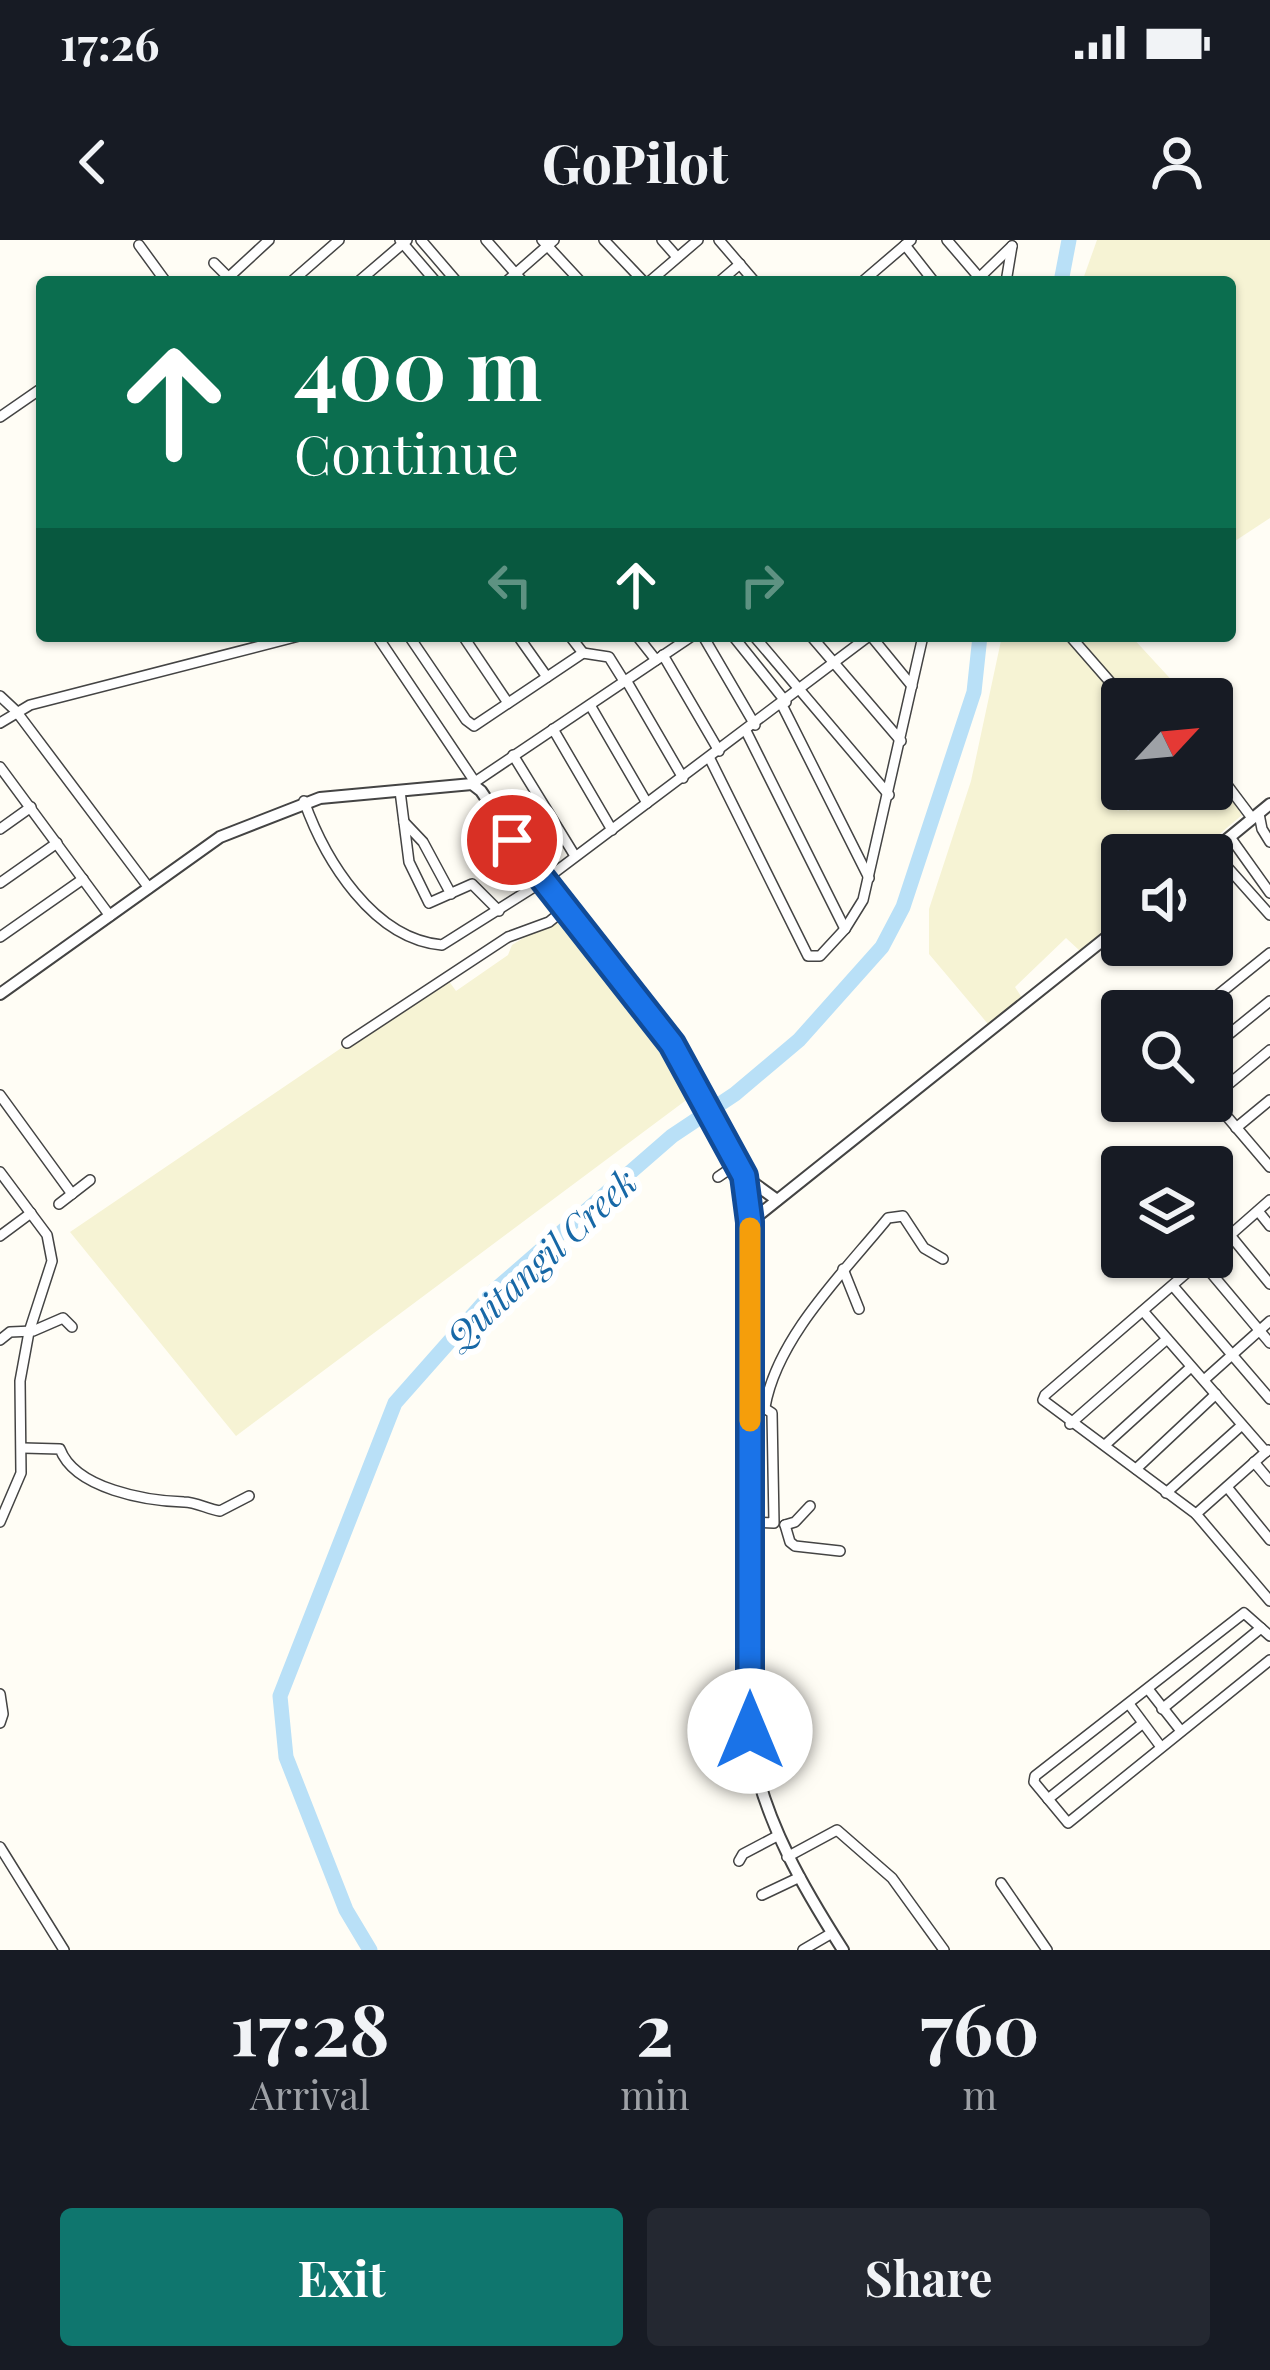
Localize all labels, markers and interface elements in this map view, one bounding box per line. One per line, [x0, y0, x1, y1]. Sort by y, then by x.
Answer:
text: 17:26 [60, 12, 160, 72]
text: GoPilot [542, 126, 728, 198]
icon: back [60, 129, 126, 195]
icon: person [1144, 129, 1210, 195]
text: 400 m [294, 310, 542, 422]
icon: ahead [96, 324, 252, 480]
text: Continue [294, 417, 519, 489]
icon: left [477, 552, 543, 618]
icon: ahead [603, 552, 669, 618]
icon: right [729, 552, 795, 618]
north arrow [1101, 678, 1233, 810]
map controls [1101, 678, 1233, 1278]
pin [461, 789, 563, 891]
icon: arrive [479, 807, 545, 873]
button: sound [1101, 834, 1233, 966]
button: search [1101, 990, 1233, 1122]
button: layers [1101, 1146, 1233, 1278]
water label: Quitangil Creek [433, 1157, 646, 1360]
position arrow [687, 1668, 813, 1794]
text: 17:28 [230, 1978, 390, 2074]
text: 2 [636, 1978, 674, 2074]
text: 760 [920, 1978, 1040, 2074]
text: Arrival [250, 2068, 370, 2120]
text: min [620, 2068, 689, 2120]
text: m [962, 2068, 997, 2120]
button: Exit [60, 2208, 623, 2346]
button: Share [647, 2208, 1210, 2346]

